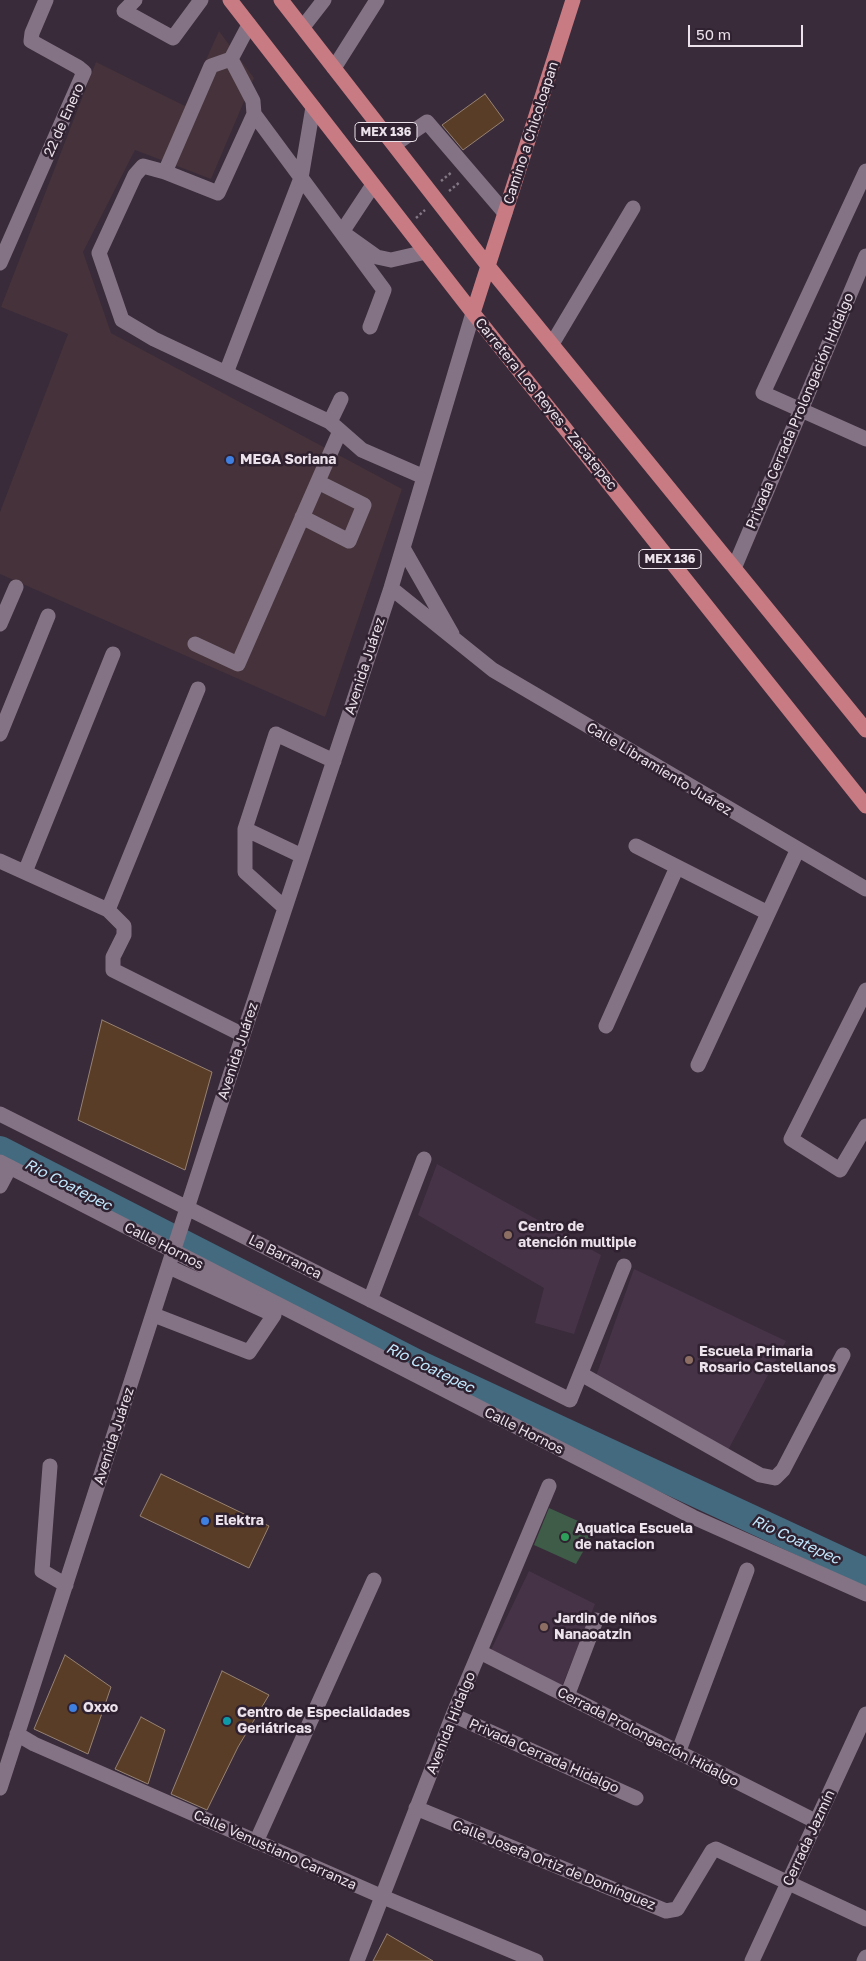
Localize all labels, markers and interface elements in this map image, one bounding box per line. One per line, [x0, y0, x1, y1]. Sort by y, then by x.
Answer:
scale bar [691, 15, 806, 47]
text: 50 m [696, 25, 731, 43]
street label: Camino a Chicoloapan [500, 59, 562, 207]
street label: 22 de Enero [40, 81, 88, 159]
road number: MEX 136 [355, 122, 417, 142]
street label: Privada Cerrada Prolongación Hidalgo [742, 290, 858, 532]
street label: Carretera Los Reyes - Zacatepec [471, 315, 621, 493]
place label: MEGA Soriana [240, 452, 336, 468]
marker: MEGA Soriana [224, 454, 236, 466]
road number: MEX 136 [639, 550, 701, 568]
street label: Avenida Juárez [341, 615, 389, 717]
street label: Calle Libramiento Juárez [583, 719, 735, 819]
street label: Avenida Juárez [214, 1000, 262, 1102]
water label: Rio Coatepec [21, 1155, 115, 1215]
street label: Calle Hornos [122, 1219, 206, 1273]
place label: Centro de atención multiple [518, 1219, 637, 1252]
marker: Centro de atención multiple [502, 1229, 514, 1241]
street label: La Barranca [246, 1231, 324, 1283]
water label: Rio Coatepec [383, 1339, 477, 1397]
place label: Escuela Primaria Rosario Castellanos [699, 1344, 836, 1376]
marker: Escuela Primaria Rosario Castellanos [683, 1354, 695, 1366]
street label: Avenida Juárez [90, 1385, 138, 1487]
street label: Calle Hornos [482, 1404, 566, 1458]
water label: Rio Coatepec [749, 1512, 843, 1568]
place label: Elektra [215, 1513, 264, 1529]
marker: Elektra [199, 1515, 211, 1527]
place label: Aquatica Escuela de natacion [575, 1521, 693, 1554]
marker: Aquatica Escuela de natacion [559, 1531, 571, 1543]
place label: Jardin de niños Nanaoatzin [554, 1611, 657, 1644]
marker: Jardin de niños Nanaoatzin [538, 1621, 550, 1633]
street label: Avenida Hidalgo [423, 1669, 479, 1777]
street label: Cerrada Prolongación Hidalgo [555, 1684, 741, 1790]
place label: Oxxo [83, 1700, 118, 1716]
marker: Oxxo [67, 1702, 79, 1714]
place label: Centro de Especialidades Geriátricas [237, 1705, 410, 1738]
marker: Centro de Especialidades Geriátricas [221, 1715, 233, 1727]
street label: Privada Cerrada Hidalgo [466, 1715, 622, 1797]
street label: Cerrada Jazmín [779, 1787, 839, 1889]
street label: Calle Venustiano Carranza [191, 1806, 359, 1894]
street label: Calle Josefa Ortiz de Domínguez [450, 1817, 658, 1913]

